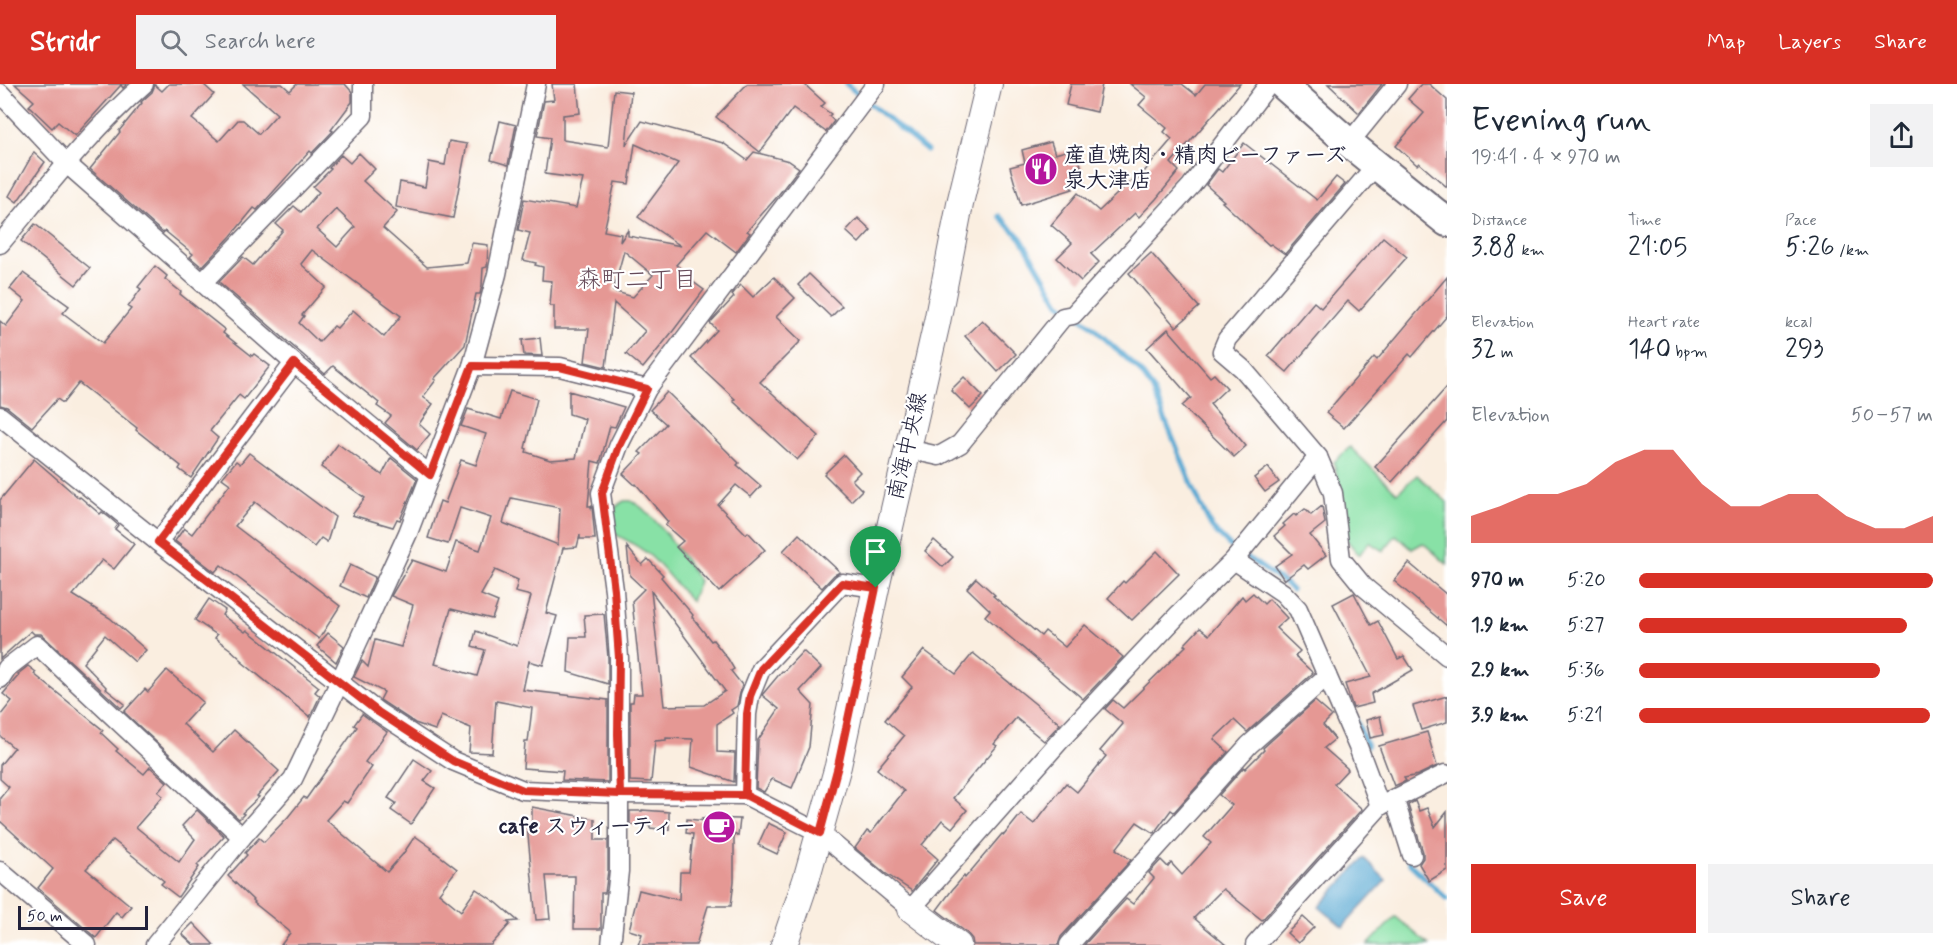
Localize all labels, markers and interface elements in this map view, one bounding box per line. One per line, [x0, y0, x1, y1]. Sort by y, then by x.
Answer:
search box [136, 15, 556, 69]
text: Stridr [30, 24, 100, 61]
icon: search [157, 26, 190, 59]
text: Search here [205, 28, 316, 56]
text: Map [1707, 28, 1745, 56]
text: Layers [1778, 28, 1841, 56]
text: Share [1874, 28, 1927, 56]
text: Evening run [1471, 99, 1651, 143]
button: share [1870, 104, 1933, 167]
place label: 産直焼肉・精肉ビーファーズ 泉大津店 [1064, 142, 1346, 195]
text: 19:41 · 4 × 970 m [1471, 144, 1621, 171]
restaurant icon: 産直焼肉・精肉ビーファーズ 泉大津店 [1023, 151, 1059, 187]
text: Distance [1471, 210, 1527, 231]
text: Time [1628, 210, 1662, 231]
text: Pace [1785, 210, 1817, 231]
text: 3.88 [1471, 231, 1517, 265]
text: 21:05 [1628, 231, 1687, 265]
text: 5:26 [1785, 231, 1835, 265]
text: km [1517, 240, 1545, 261]
text: /km [1835, 240, 1869, 261]
district label: 森町二丁目 [577, 265, 697, 296]
text: Elevation [1471, 312, 1534, 333]
text: Heart rate [1628, 312, 1700, 333]
text: kcal [1785, 312, 1812, 333]
text: 32 [1471, 333, 1496, 367]
text: 140 [1628, 333, 1671, 367]
text: 293 [1785, 333, 1824, 367]
text: m [1496, 342, 1514, 363]
text: bpm [1671, 342, 1708, 363]
street label: 南海中央線 [882, 389, 934, 503]
text: Elevation [1471, 402, 1550, 429]
text: 50–57 m [1851, 402, 1933, 429]
pin [850, 526, 901, 588]
icon: arrive [859, 535, 892, 568]
text: 970 m [1471, 567, 1524, 594]
text: 5:20 [1567, 567, 1606, 594]
text: 1.9 km [1471, 612, 1529, 639]
text: 5:27 [1567, 612, 1604, 639]
text: 2.9 km [1471, 657, 1529, 684]
text: 5:36 [1567, 657, 1604, 684]
text: 3.9 km [1471, 702, 1529, 729]
text: 5:21 [1567, 702, 1603, 729]
cafe icon: cafe スウィーティー [701, 809, 737, 845]
place label: cafe スウィーティー [499, 813, 696, 841]
button: Save [1471, 864, 1696, 933]
button: Share [1708, 864, 1933, 933]
scale bar [18, 903, 148, 930]
text: 50 m [27, 906, 63, 927]

